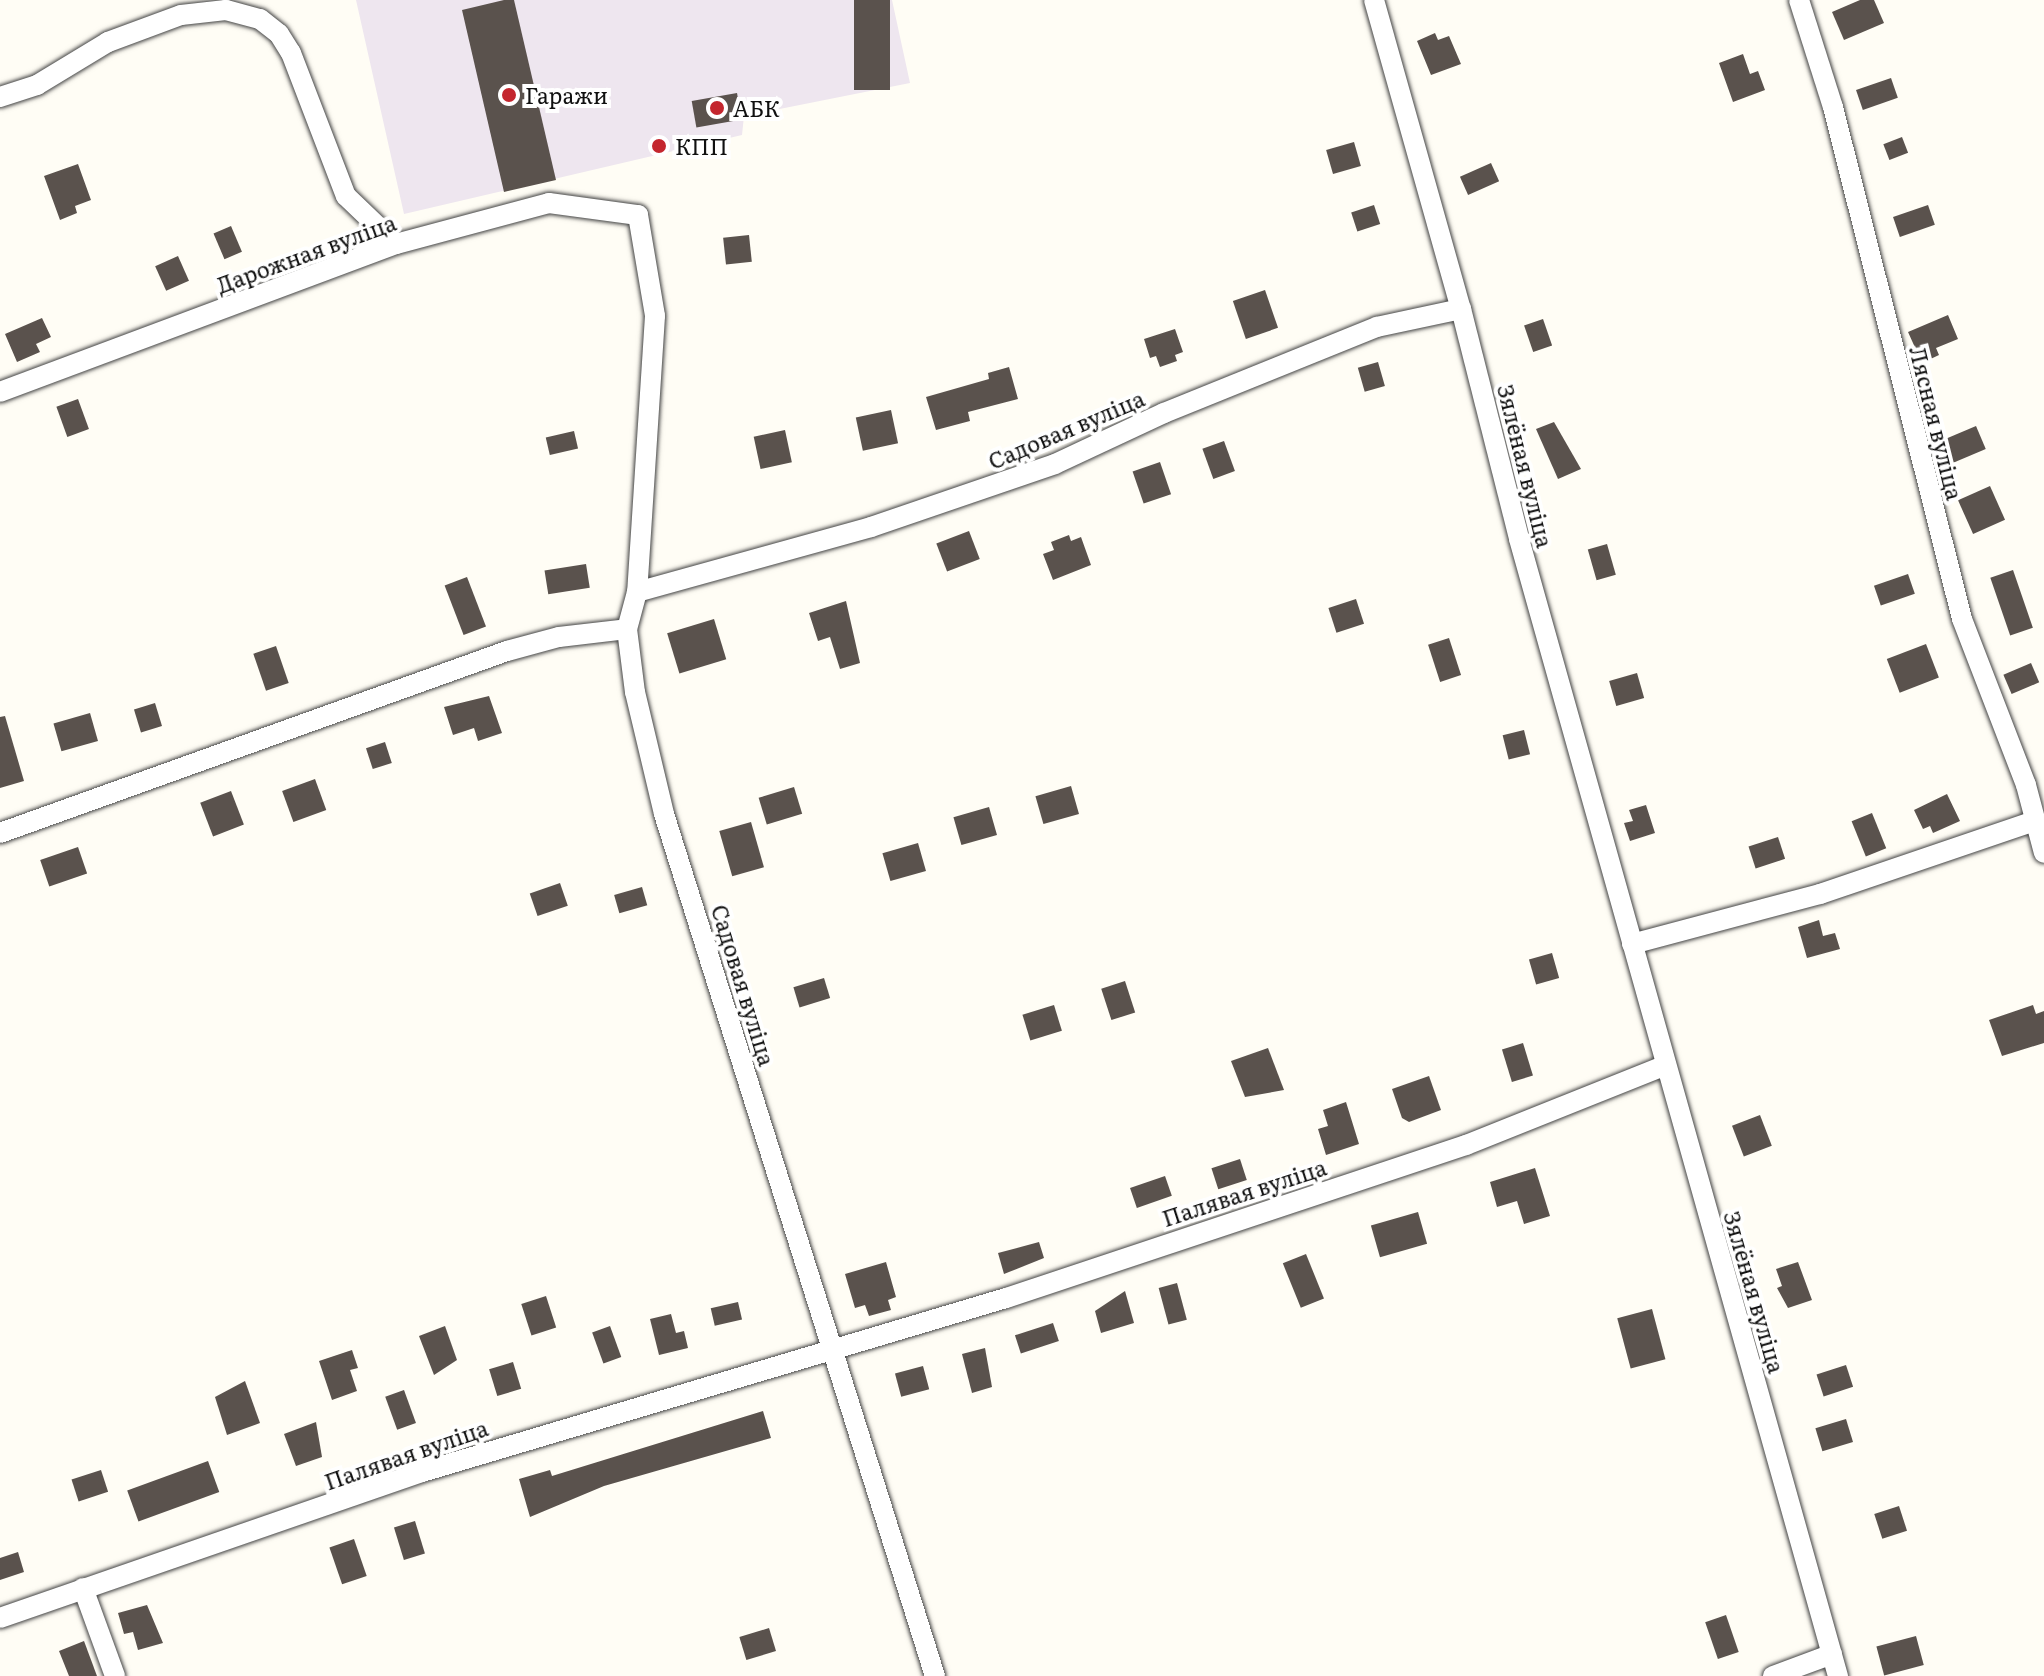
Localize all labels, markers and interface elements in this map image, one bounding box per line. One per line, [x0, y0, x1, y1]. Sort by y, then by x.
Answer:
place label: Гаражи [525, 82, 608, 108]
marker: Гаражи [500, 86, 518, 104]
place label: АБК [733, 95, 780, 121]
marker: АБК [708, 99, 726, 117]
place label: КПП [675, 133, 728, 159]
marker: КПП [650, 137, 668, 155]
street label: Дарожная вуліца [213, 208, 399, 298]
street label: Лясная вуліца [1905, 344, 1969, 502]
street label: Зялёная вуліца [1493, 382, 1559, 550]
street label: Садовая вуліца [984, 384, 1148, 474]
street label: Садовая вуліца [707, 901, 781, 1069]
street label: Палявая вуліца [1159, 1153, 1329, 1231]
street label: Зялёная вуліца [1719, 1208, 1791, 1376]
street label: Палявая вуліца [321, 1414, 491, 1494]

